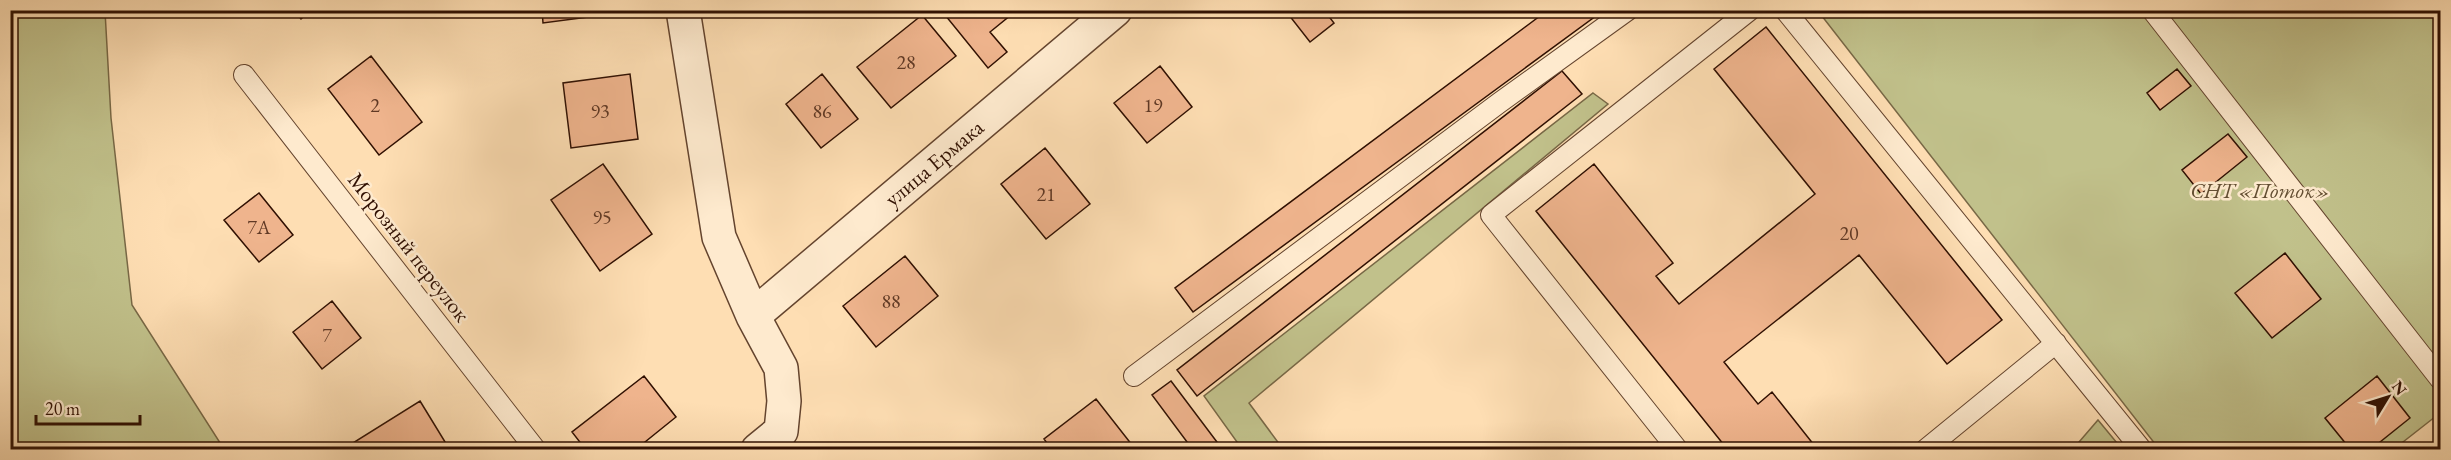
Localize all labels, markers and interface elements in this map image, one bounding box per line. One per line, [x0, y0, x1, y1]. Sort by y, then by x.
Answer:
house number: 28 [896, 49, 916, 75]
house number: 2 [370, 92, 380, 118]
house number: 19 [1143, 92, 1163, 118]
house number: 93 [590, 98, 610, 124]
house number: 86 [812, 98, 832, 124]
street label: улица Ермака [878, 113, 990, 213]
street label: Морозный переулок [341, 166, 477, 328]
park label: СНТ «Поток» [2190, 176, 2330, 205]
house number: 21 [1036, 181, 1056, 207]
house number: 95 [592, 204, 612, 230]
house number: 7А [247, 214, 271, 240]
house number: 20 [1839, 220, 1859, 246]
house number: 88 [881, 288, 901, 314]
house number: 7 [322, 322, 332, 348]
north arrow [2358, 367, 2418, 427]
text: N [2387, 377, 2412, 400]
scale bar [36, 388, 140, 426]
text: 20 m [45, 397, 80, 420]

